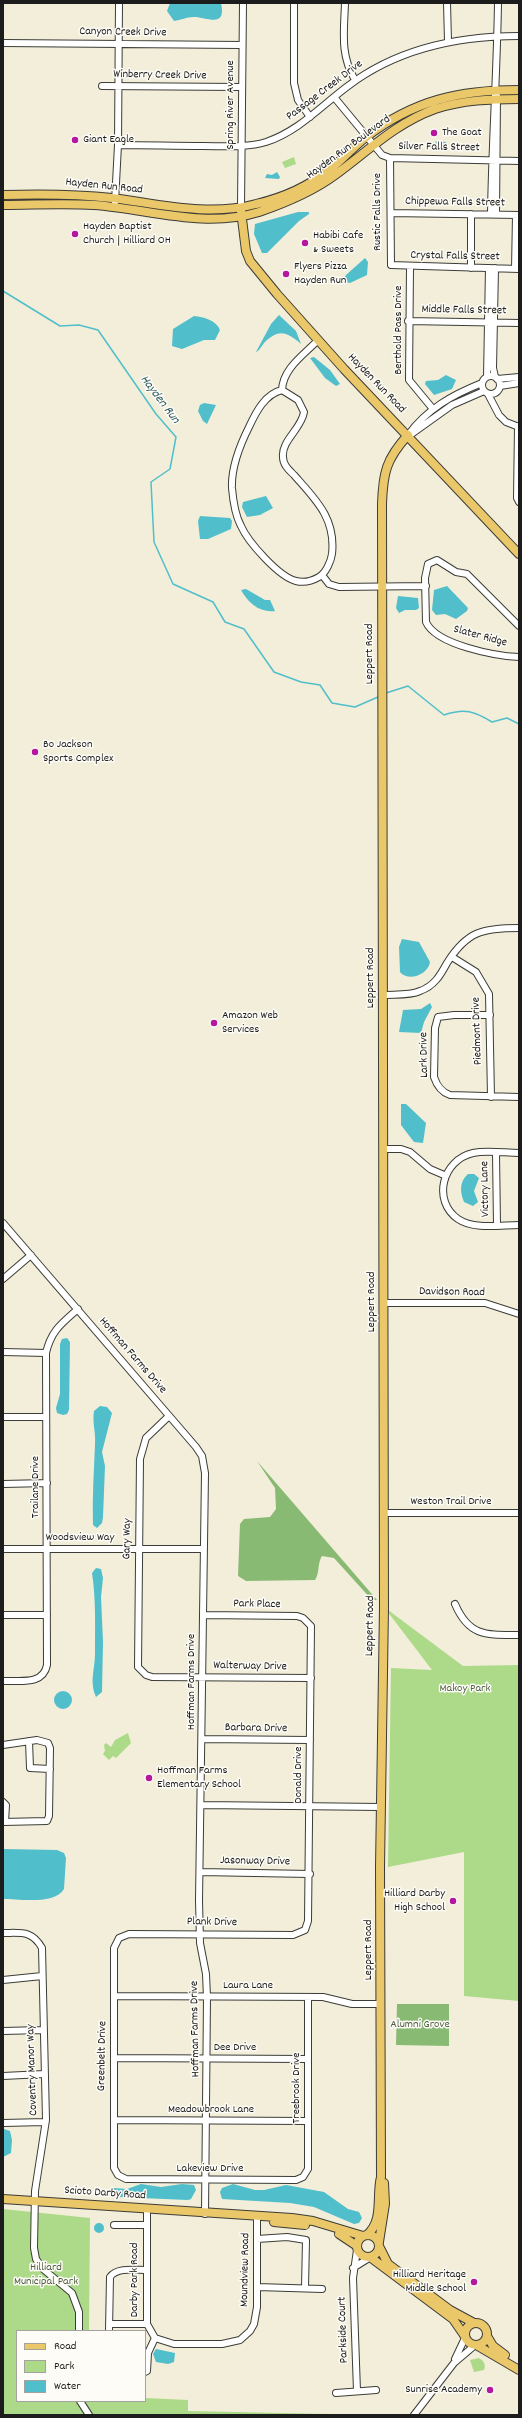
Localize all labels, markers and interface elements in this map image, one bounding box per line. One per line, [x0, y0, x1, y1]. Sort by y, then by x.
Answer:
street label: Canyon Creek Drive [79, 25, 167, 41]
street label: Passage Creek Drive [284, 58, 366, 124]
street label: Spring River Avenue [224, 60, 238, 150]
street label: Winberry Creek Drive [113, 68, 207, 84]
street label: Hayden Run Boulevard [304, 113, 394, 183]
place label: The Goat [442, 126, 482, 140]
marker: The Goat [429, 128, 439, 138]
place label: Giant Eagle [83, 133, 134, 147]
marker: Giant Eagle [70, 135, 80, 145]
street label: Silver Falls Street [398, 140, 480, 156]
street label: Rustic Falls Drive [371, 173, 385, 251]
street label: Hayden Run Road [65, 176, 143, 198]
street label: Chippewa Falls Street [405, 195, 505, 211]
place label: Hayden Baptist Church | Hilliard OH [83, 220, 171, 248]
marker: Hayden Baptist Church | Hilliard OH [70, 229, 80, 239]
place label: Habibi Cafe & Sweets [313, 229, 363, 257]
marker: Habibi Cafe & Sweets [300, 238, 310, 248]
street label: Crystal Falls Street [410, 249, 500, 265]
place label: Flyers Pizza Hayden Run [294, 260, 347, 288]
marker: Flyers Pizza Hayden Run [281, 269, 291, 279]
street label: Berthold Pass Drive [392, 286, 406, 374]
street label: Middle Falls Street [421, 303, 507, 319]
street label: Hayden Run Road [344, 351, 408, 417]
water label: Hayden Run [136, 373, 182, 427]
street label: Slater Ridge [452, 623, 508, 651]
street label: Leppert Road [363, 624, 377, 684]
place label: Bo Jackson Sports Complex [43, 738, 113, 766]
marker: Bo Jackson Sports Complex [30, 747, 40, 757]
street label: Leppert Road [364, 948, 378, 1008]
street label: Piedmont Drive [470, 997, 486, 1065]
place label: Amazon Web Services [222, 1009, 278, 1037]
marker: Amazon Web Services [209, 1018, 219, 1028]
street label: Lark Drive [417, 1032, 433, 1078]
street label: Victory Lane [478, 1161, 494, 1217]
street label: Leppert Road [365, 1272, 379, 1332]
street label: Davidson Road [419, 1285, 485, 1301]
street label: Hoffman Farms Drive [95, 1315, 169, 1397]
street label: Trailane Drive [29, 1456, 43, 1518]
street label: Weston Trail Drive [410, 1495, 492, 1509]
street label: Gary Way [120, 1518, 136, 1560]
street label: Woodsview Way [46, 1531, 114, 1545]
street label: Leppert Road [363, 1596, 379, 1656]
street label: Park Place [233, 1597, 281, 1613]
street label: Hoffman Farms Drive [185, 1634, 199, 1730]
street label: Walterway Drive [213, 1659, 287, 1675]
park label: Makoy Park [440, 1682, 490, 1696]
street label: Barbara Drive [225, 1721, 287, 1737]
street label: Donald Drive [292, 1746, 306, 1804]
place label: Hoffman Farms Elementary School [157, 1764, 241, 1792]
marker: Hoffman Farms Elementary School [144, 1773, 154, 1783]
street label: Jasonway Drive [220, 1854, 290, 1870]
place label: Hilliard Darby High School [384, 1887, 445, 1915]
marker: Hilliard Darby High School [448, 1896, 458, 1906]
street label: Plank Drive [187, 1915, 237, 1931]
street label: Leppert Road [362, 1920, 376, 1980]
street label: Laura Lane [223, 1979, 273, 1993]
street label: Hoffman Farms Drive [188, 1981, 204, 2077]
park label: Alumni Grove [390, 2018, 450, 2032]
street label: Greenbelt Drive [95, 2021, 111, 2091]
street label: Coventry Manor Way [24, 2024, 42, 2116]
street label: Dee Drive [214, 2041, 256, 2055]
street label: Treebrook Drive [290, 2053, 304, 2123]
street label: Meadowbrook Lane [168, 2103, 254, 2117]
street label: Lakeview Drive [177, 2162, 243, 2176]
street label: Scioto Darby Road [64, 2184, 146, 2204]
street label: Moundview Road [238, 2233, 254, 2307]
street label: Darby Park Road [128, 2243, 142, 2317]
park label: Hilliard Municipal Park [14, 2261, 78, 2289]
place label: Hilliard Heritage Middle School [393, 2268, 466, 2296]
marker: Hilliard Heritage Middle School [469, 2277, 479, 2287]
street label: Parkside Court [336, 2296, 352, 2364]
legend [16, 2330, 146, 2402]
text: Road [54, 2338, 76, 2355]
text: Park [54, 2358, 74, 2375]
text: Water [54, 2378, 81, 2395]
place label: Sunrise Academy [405, 2383, 482, 2397]
marker: Sunrise Academy [485, 2385, 495, 2395]

